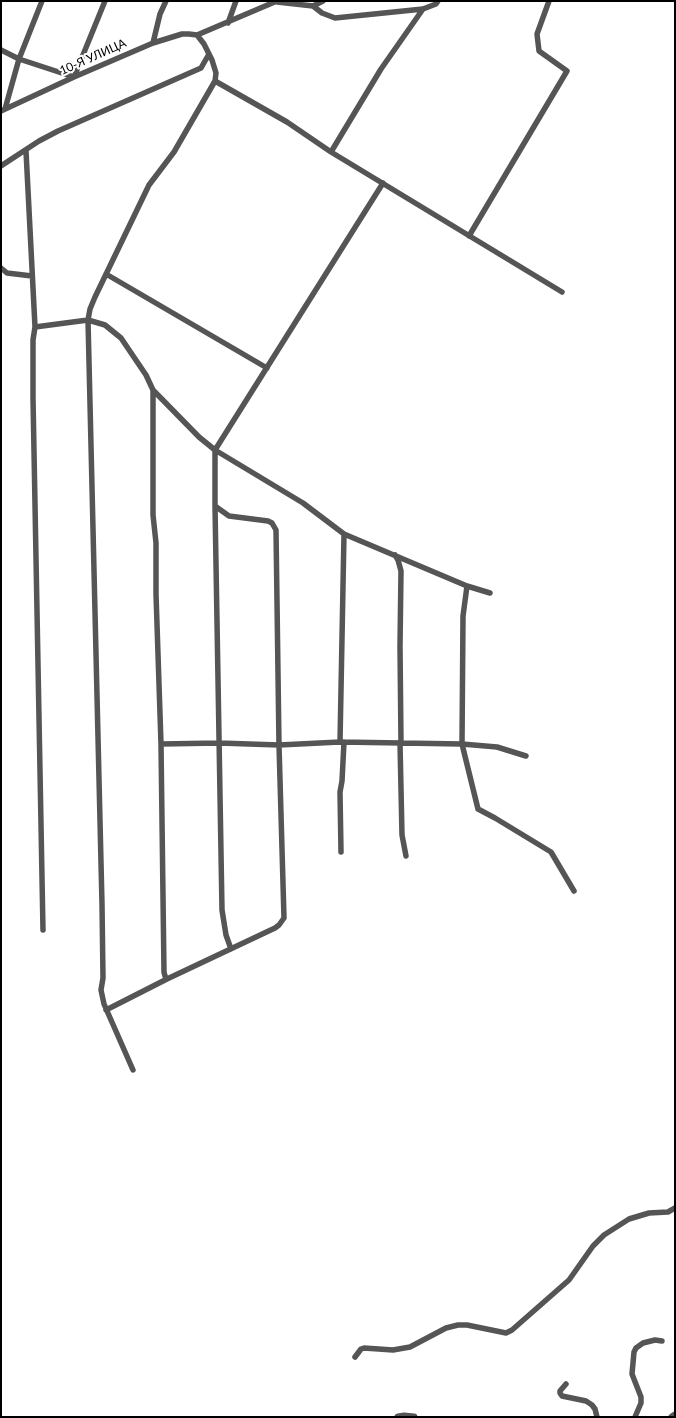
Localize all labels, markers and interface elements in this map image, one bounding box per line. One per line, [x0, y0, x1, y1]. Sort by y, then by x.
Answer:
street label: 10-Я УЛИЦА [57, 36, 129, 78]

